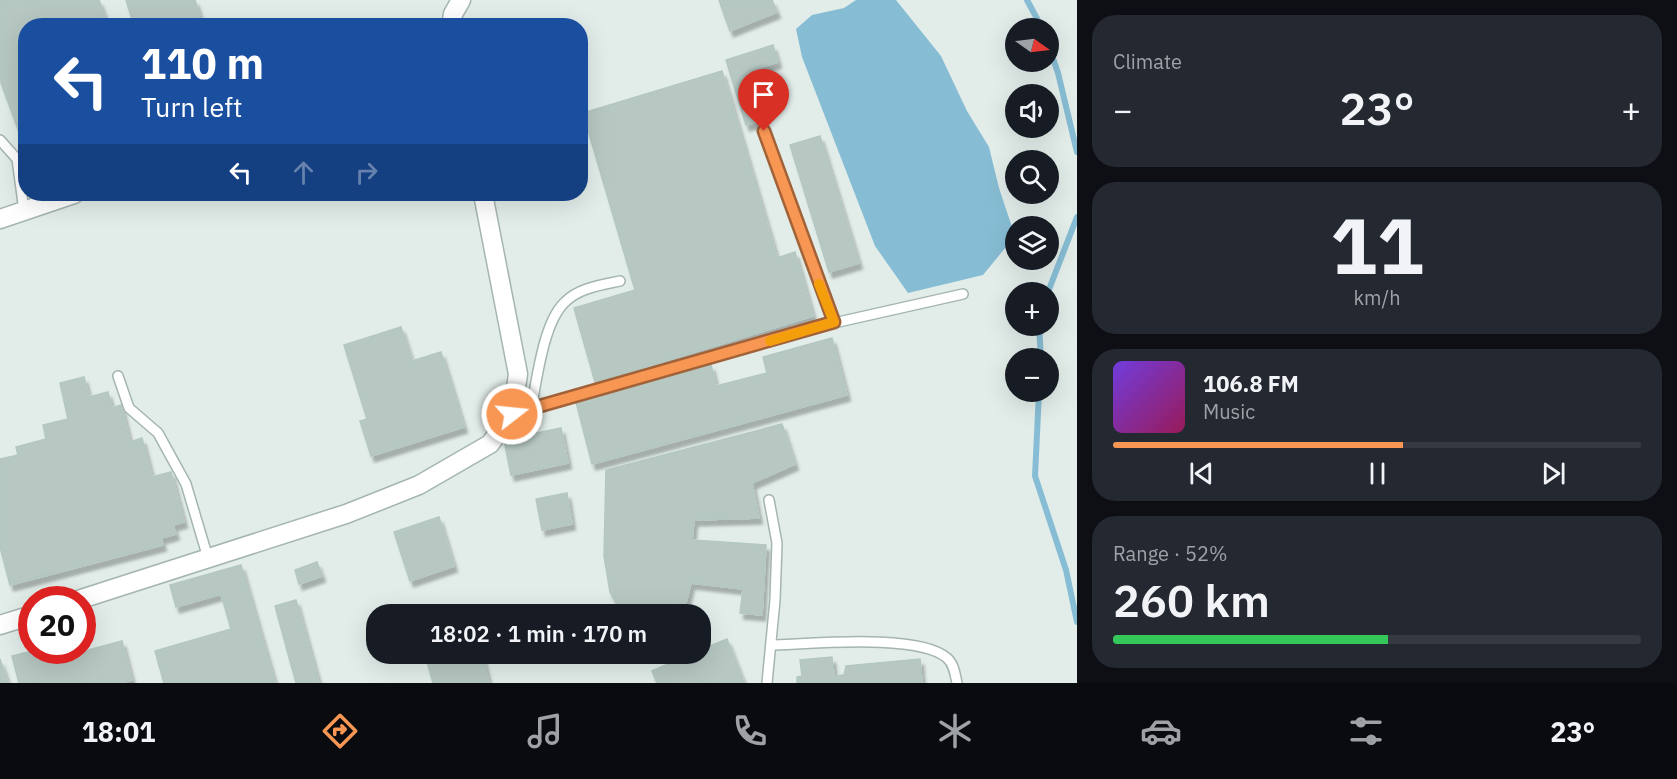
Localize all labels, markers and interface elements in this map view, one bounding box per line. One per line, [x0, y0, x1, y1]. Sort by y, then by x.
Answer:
north arrow [1005, 18, 1059, 72]
map controls [1005, 18, 1059, 402]
text: 110 m [141, 36, 264, 91]
icon: left [42, 42, 120, 120]
text: Climate [1113, 48, 1182, 75]
pin [738, 69, 789, 131]
icon: arrive [747, 78, 780, 111]
text: 23° [1339, 79, 1415, 137]
button: sound [1005, 84, 1059, 138]
text: − [1113, 88, 1133, 131]
text: + [1621, 88, 1641, 131]
text: Turn left [141, 89, 242, 124]
button: search [1005, 150, 1059, 204]
icon: left [224, 156, 257, 189]
icon: ahead [287, 156, 320, 189]
icon: right [350, 156, 383, 189]
text: 11 [1330, 194, 1424, 295]
button: layers [1005, 216, 1059, 270]
button: + [1005, 282, 1059, 336]
text: km/h [1353, 284, 1401, 311]
button: − [1005, 348, 1059, 402]
text: 106.8 FM [1203, 369, 1299, 398]
position arrow [480, 382, 544, 446]
text: Music [1203, 398, 1255, 425]
icon: previous [1185, 457, 1218, 490]
icon: pause [1361, 457, 1394, 490]
icon: next [1537, 457, 1570, 490]
text: Range · 52% [1113, 540, 1228, 567]
text: 260 km [1113, 571, 1270, 629]
speed limit sign: 20 [18, 586, 96, 664]
text: 18:02 · 1 min · 170 m [430, 619, 647, 648]
icon: directions [319, 710, 361, 752]
icon: music [524, 710, 566, 752]
icon: phone [729, 710, 771, 752]
icon: climate [934, 710, 976, 752]
icon: car [1140, 710, 1182, 752]
icon: filters [1345, 710, 1387, 752]
text: 18:01 [82, 714, 155, 749]
text: 23° [1550, 714, 1595, 749]

